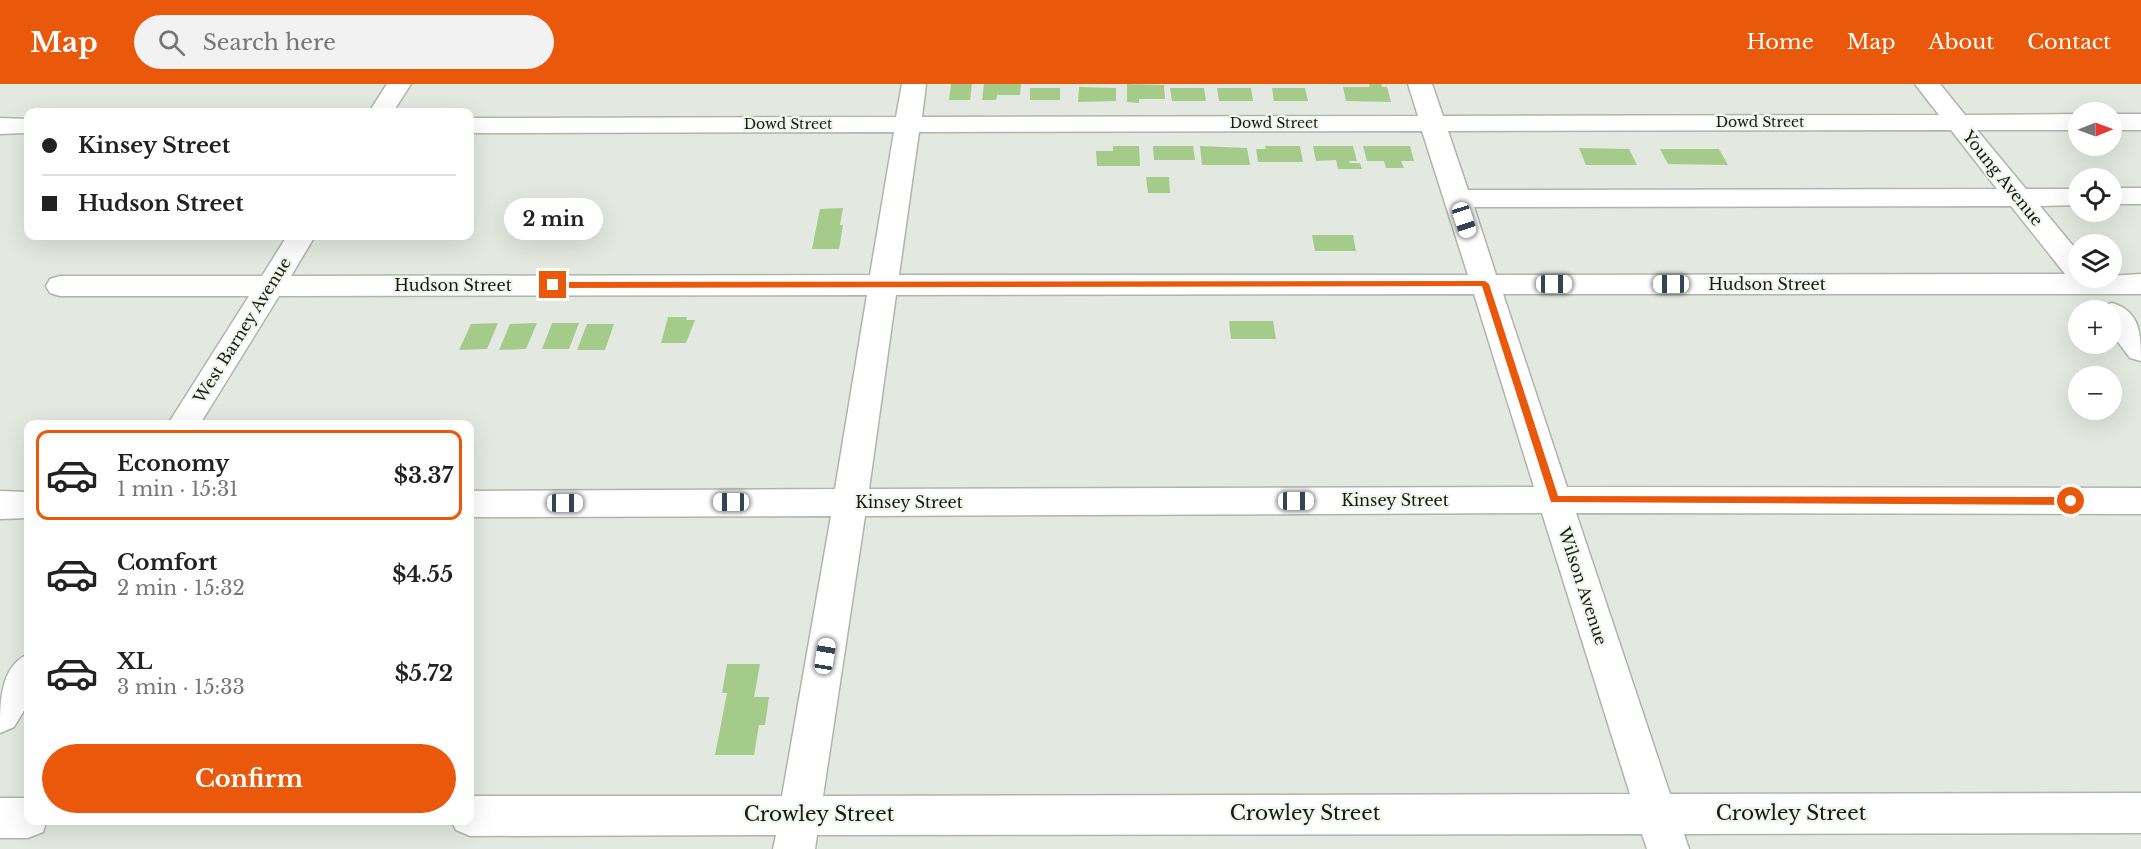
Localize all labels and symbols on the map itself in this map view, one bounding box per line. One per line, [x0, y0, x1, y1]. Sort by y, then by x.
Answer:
north arrow [2068, 102, 2122, 156]
street label: Dowd Street [1716, 113, 1805, 131]
street label: Dowd Street [1230, 114, 1319, 132]
street label: Dowd Street [744, 115, 833, 133]
street label: Young Avenue [1958, 126, 2047, 230]
callout: 2 min [504, 198, 602, 240]
car [1450, 200, 1478, 240]
street label: West Barney Avenue [188, 253, 295, 407]
route end [539, 271, 566, 298]
street label: Hudson Street [1708, 274, 1826, 294]
street label: Hudson Street [394, 275, 512, 295]
car [1536, 275, 1572, 293]
car [1653, 275, 1689, 293]
route start [2057, 487, 2084, 514]
street label: Kinsey Street [1341, 490, 1449, 510]
street label: Kinsey Street [855, 492, 963, 512]
car [1278, 492, 1314, 510]
car [713, 493, 749, 511]
car [547, 494, 583, 512]
street label: Wilson Avenue [1554, 523, 1612, 648]
car [813, 637, 837, 675]
street label: Crowley Street [1230, 801, 1381, 825]
street label: Crowley Street [1716, 801, 1867, 825]
street label: Crowley Street [744, 802, 895, 826]

